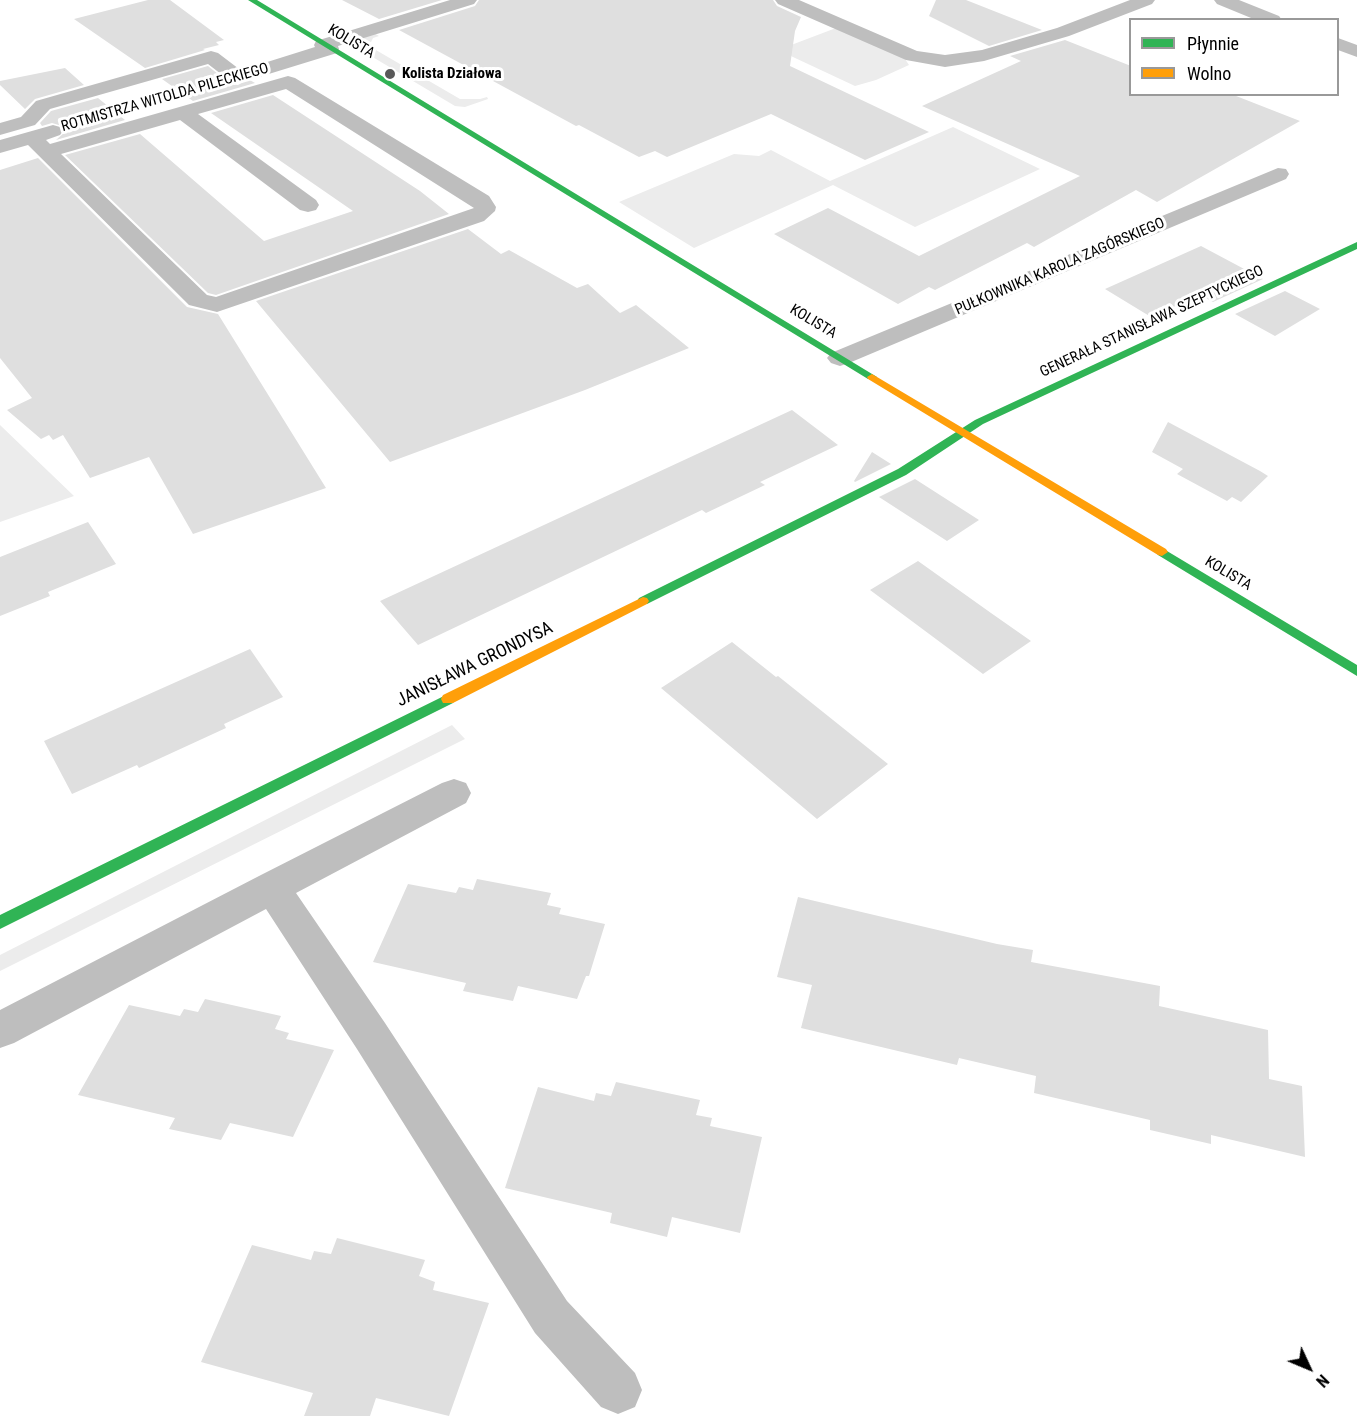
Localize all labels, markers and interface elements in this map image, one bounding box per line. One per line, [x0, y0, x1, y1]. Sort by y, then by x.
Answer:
legend [1129, 18, 1339, 96]
street label: KOLISTA [324, 21, 378, 63]
text: Płynnie [1187, 33, 1239, 54]
street label: ROTMISTRZA WITOLDA PILECKIEGO [59, 60, 271, 136]
text: Wolno [1187, 63, 1231, 84]
place label: Kolista Działowa [402, 65, 501, 83]
marker: Kolista Działowa [383, 67, 397, 81]
street label: PUŁKOWNIKA KAROLA ZAGÓRSKIEGO [952, 215, 1168, 319]
street label: GENERAŁA STANISŁAWA SZEPTYCKIEGO [1037, 262, 1267, 382]
street label: KOLISTA [786, 301, 840, 343]
street label: KOLISTA [1201, 553, 1255, 595]
street label: JANISŁAWA GRONDYSA [393, 618, 557, 712]
north arrow [1279, 1338, 1339, 1398]
text: N [1312, 1371, 1333, 1391]

